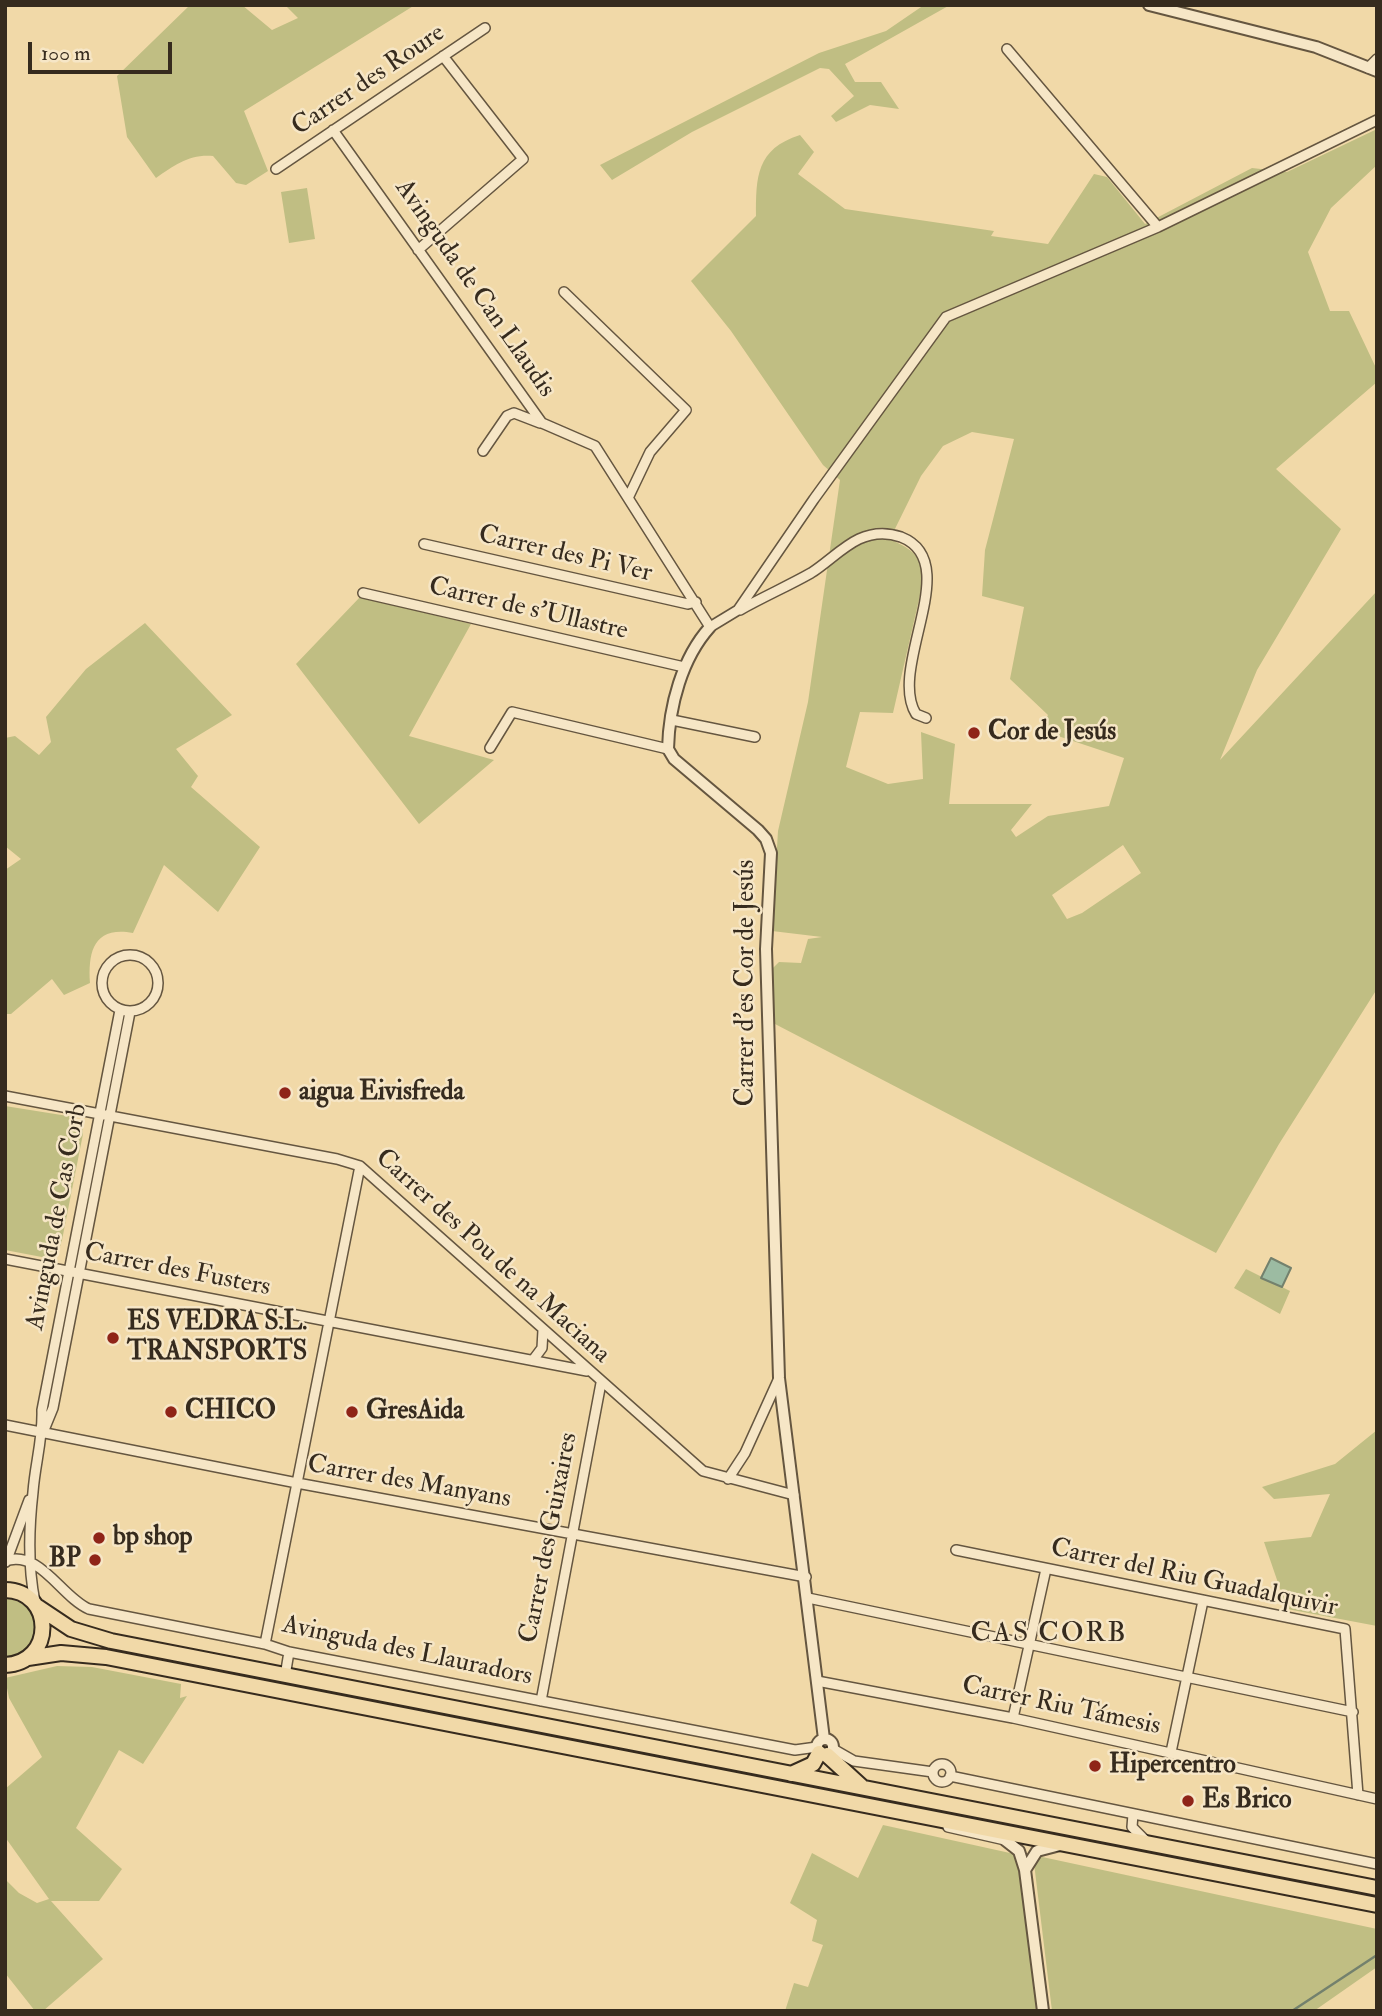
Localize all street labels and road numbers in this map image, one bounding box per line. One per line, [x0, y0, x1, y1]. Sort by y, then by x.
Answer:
street label: Carrer des Roure [287, 18, 451, 144]
street label: Avinguda de Can Llaudis [387, 174, 561, 404]
street label: Carrer des Pi Ver [475, 520, 655, 590]
street label: Carrer de s'Ullastre [426, 572, 630, 648]
street label: Carrer d'es Cor de Jesús [731, 859, 763, 1107]
street label: Avinguda de Cas Corb [21, 1101, 95, 1333]
street label: Carrer des Pou de na Maciana [368, 1143, 616, 1371]
street label: Carrer des Fusters [81, 1238, 273, 1304]
street label: Carrer des Guixaires [514, 1430, 586, 1646]
street label: Carrer des Manyans [305, 1450, 513, 1516]
street label: Carrer del Riu Guadalquivir [1048, 1533, 1340, 1625]
street label: Avinguda des Llauradors [279, 1610, 535, 1694]
street label: Carrer Riu Támesis [959, 1671, 1163, 1743]

